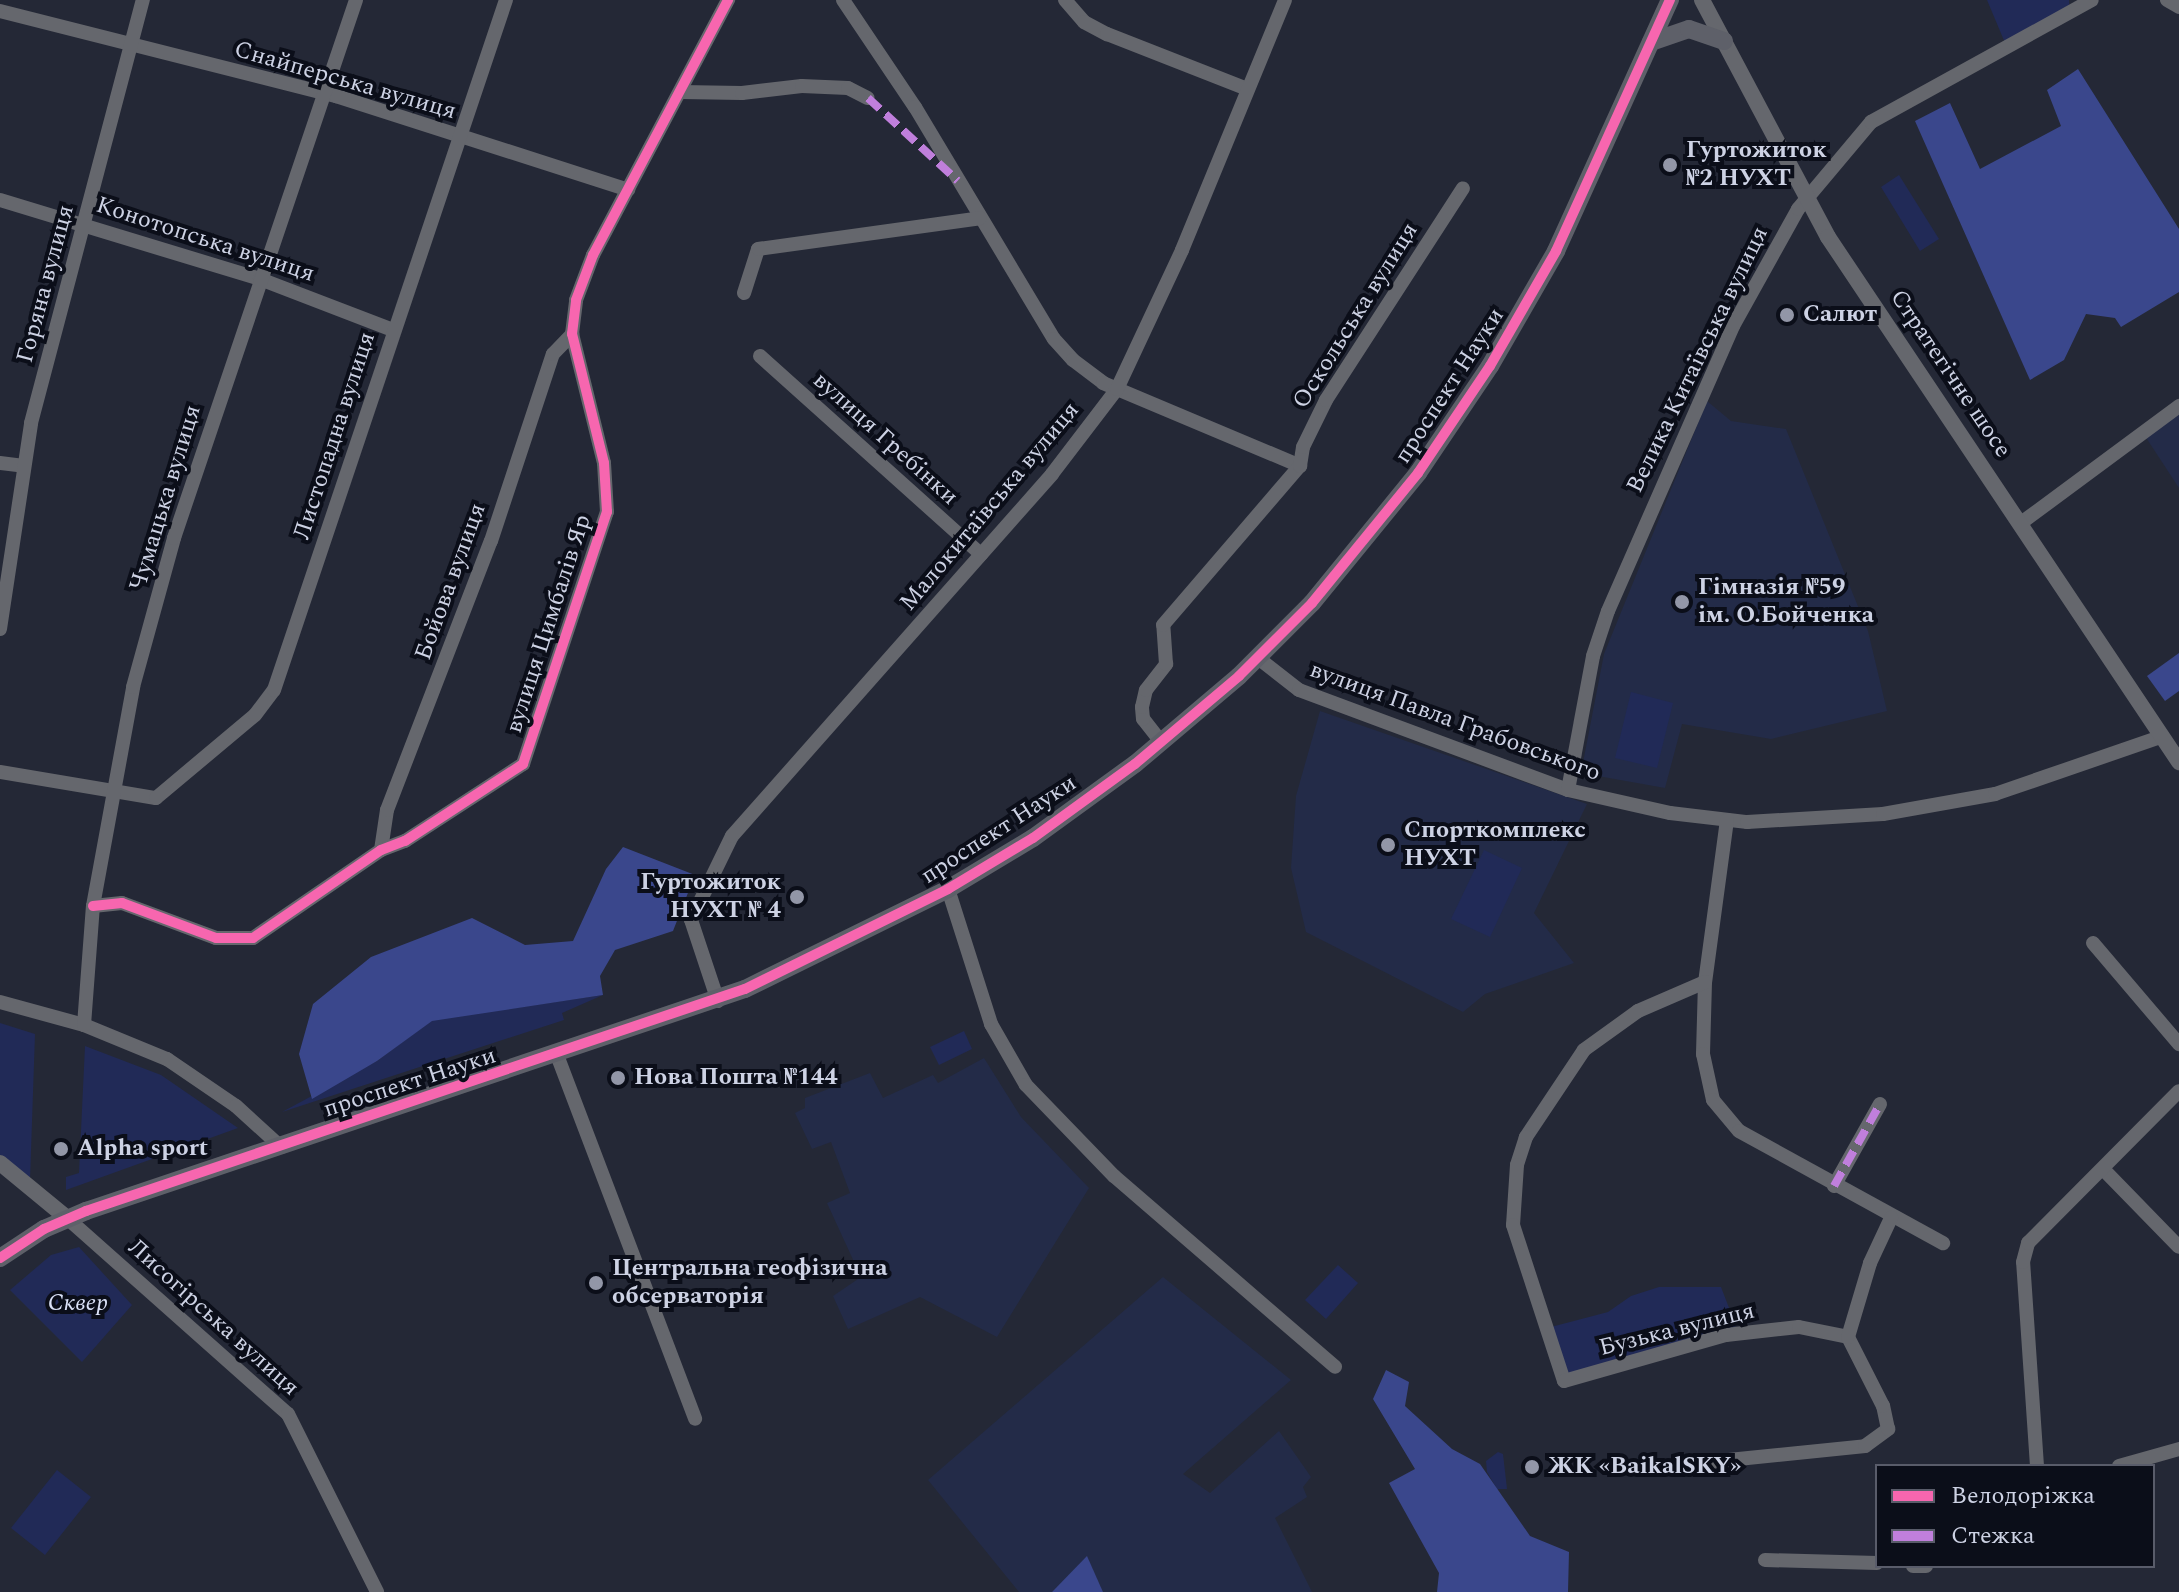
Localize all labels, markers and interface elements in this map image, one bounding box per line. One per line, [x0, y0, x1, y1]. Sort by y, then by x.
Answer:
street label: Снайперська вулиця [231, 36, 459, 126]
place label: Гуртожиток №2 НУХТ [1686, 137, 1827, 193]
marker: Гуртожиток №2 НУХТ [1661, 156, 1679, 174]
street label: Конотопська вулиця [92, 191, 318, 289]
street label: Горяна вулиця [11, 202, 81, 366]
street label: Оскольська вулиця [1287, 218, 1425, 414]
street label: Велика Китаївська вулиця [1621, 222, 1775, 498]
street label: Стратегічне шосе [1883, 284, 2017, 464]
place label: Салют [1803, 301, 1877, 329]
street label: проспект Науки [1389, 303, 1511, 469]
marker: Салют [1778, 306, 1796, 324]
street label: Листопадна вулиця [288, 329, 382, 543]
street label: вулиця Гребінки [807, 366, 963, 512]
street label: Малокитаївська вулиця [894, 397, 1086, 617]
street label: Чумацька вулиця [124, 402, 208, 594]
street label: Бойова вулиця [409, 500, 493, 664]
street label: вулиця Цимбалів Яр [500, 511, 598, 737]
place label: Гімназія №59 ім. О.Бойченка [1698, 574, 1874, 630]
marker: Гімназія №59 ім. О.Бойченка [1673, 593, 1691, 611]
street label: вулиця Павла Грабовського [1306, 656, 1604, 788]
street label: проспект Науки [916, 769, 1082, 891]
place label: Спорткомплекс НУХТ [1404, 817, 1586, 873]
marker: Спорткомплекс НУХТ [1379, 836, 1397, 854]
place label: Гуртожиток НУХТ № 4 [640, 869, 781, 925]
marker: Гуртожиток НУХТ № 4 [788, 888, 806, 906]
street label: проспект Науки [320, 1042, 500, 1124]
place label: Нова Пошта №144 [634, 1064, 838, 1092]
marker: Нова Пошта №144 [609, 1069, 627, 1087]
place label: Alpha sport [77, 1135, 208, 1163]
marker: Alpha sport [52, 1140, 70, 1158]
street label: Лисогірська вулиця [121, 1233, 305, 1403]
place label: Центральна геофізична обсерваторія [612, 1255, 887, 1311]
marker: Центральна геофізична обсерваторія [587, 1274, 605, 1292]
park label: Сквер [48, 1290, 108, 1318]
street label: Бузька вулиця [1596, 1297, 1758, 1363]
place label: ЖК «BaikalSKY» [1548, 1453, 1741, 1481]
marker: ЖК «BaikalSKY» [1523, 1458, 1541, 1476]
legend [1875, 1464, 2155, 1568]
text: Велодоріжка [1951, 1478, 2095, 1514]
text: Стежка [1951, 1518, 2035, 1554]

